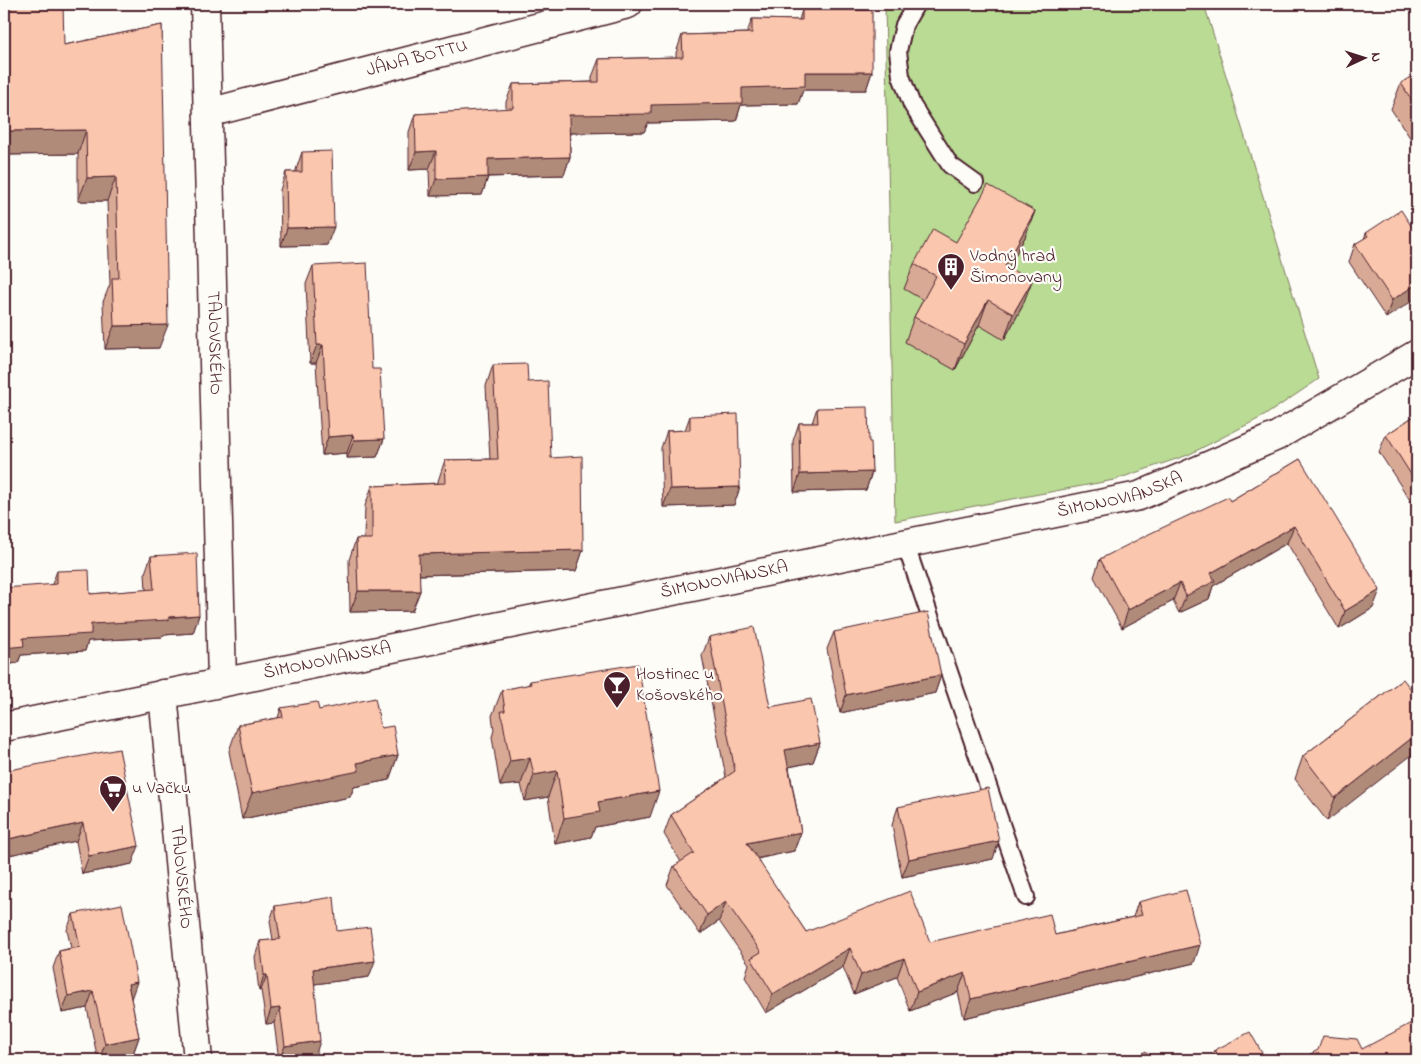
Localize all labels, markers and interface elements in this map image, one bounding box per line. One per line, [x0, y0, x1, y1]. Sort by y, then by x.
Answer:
north arrow [1338, 32, 1388, 82]
street label: JÁNA BOTTU [364, 33, 470, 84]
text: N [1365, 52, 1386, 63]
place label: Vodný hrad Šimonovany [969, 244, 1062, 291]
building icon: Vodný hrad Šimonovany [936, 252, 966, 291]
street label: TAJOVSKÉHO [199, 291, 228, 395]
street label: ŠIMONOVIANSKA [1055, 465, 1187, 525]
street label: ŠIMONOVIANSKA [658, 555, 790, 606]
street label: ŠIMONOVIANSKA [261, 635, 394, 687]
place label: Hostinec u Košovského [636, 662, 723, 709]
bar icon: Hostinec u Košovského [602, 670, 632, 709]
supermarket icon: u Vačku [98, 774, 128, 813]
place label: u Vačku [132, 776, 191, 802]
street label: TAJOVSKÉHO [163, 824, 198, 930]

